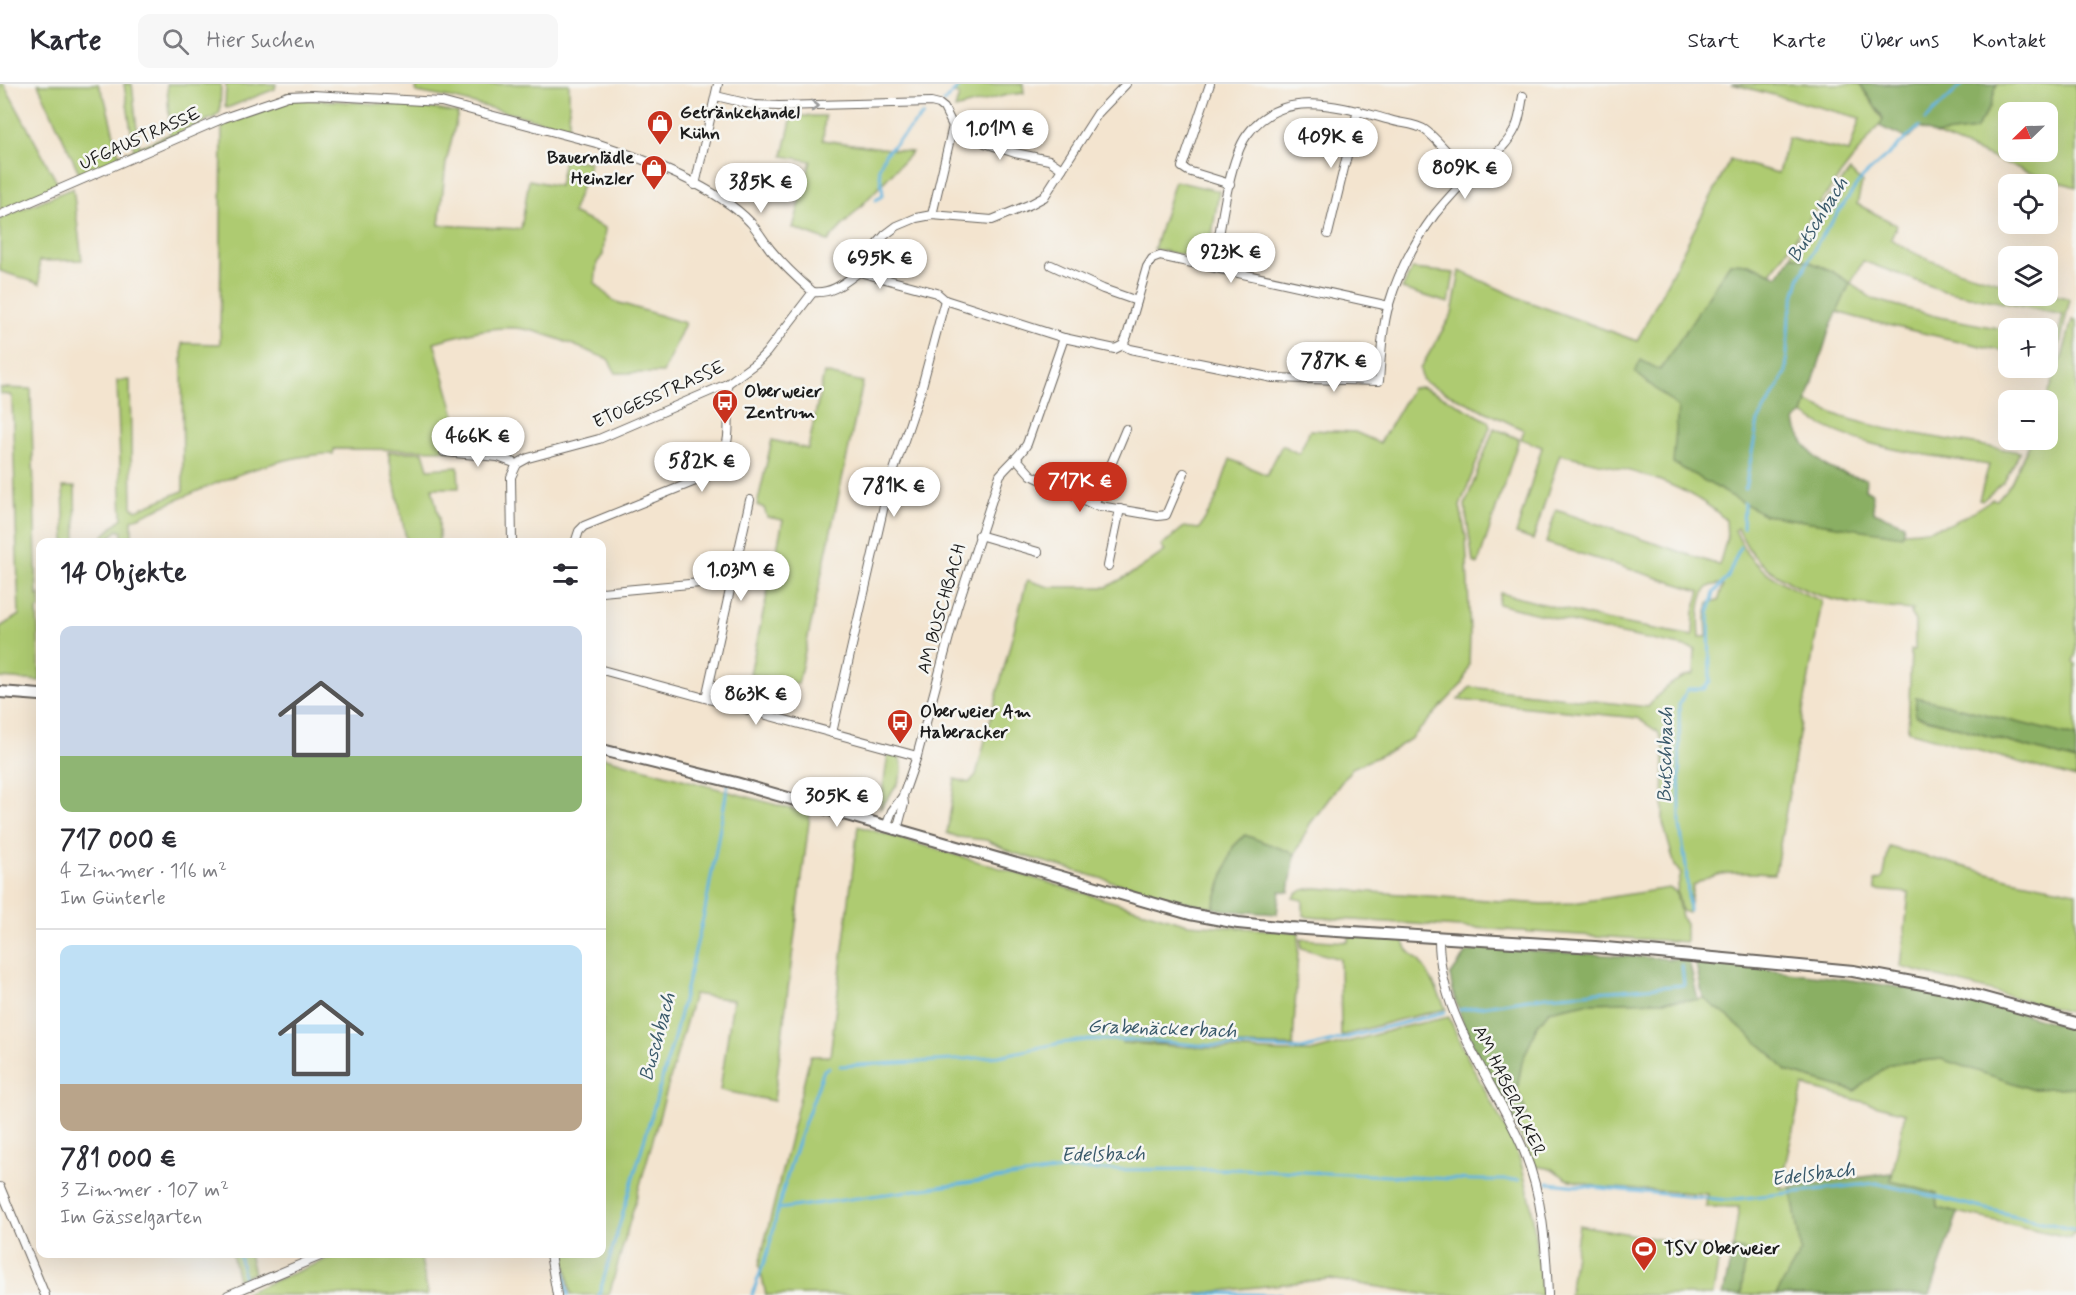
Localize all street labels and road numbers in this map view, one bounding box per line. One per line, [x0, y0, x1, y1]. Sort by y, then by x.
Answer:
street label: UFGAUSTRASSE [76, 102, 204, 176]
street label: ETOGESSTRASSE [589, 355, 729, 435]
street label: AM BUSCHBACH [912, 541, 972, 677]
street label: AM HABERACKER [1467, 1022, 1551, 1160]

